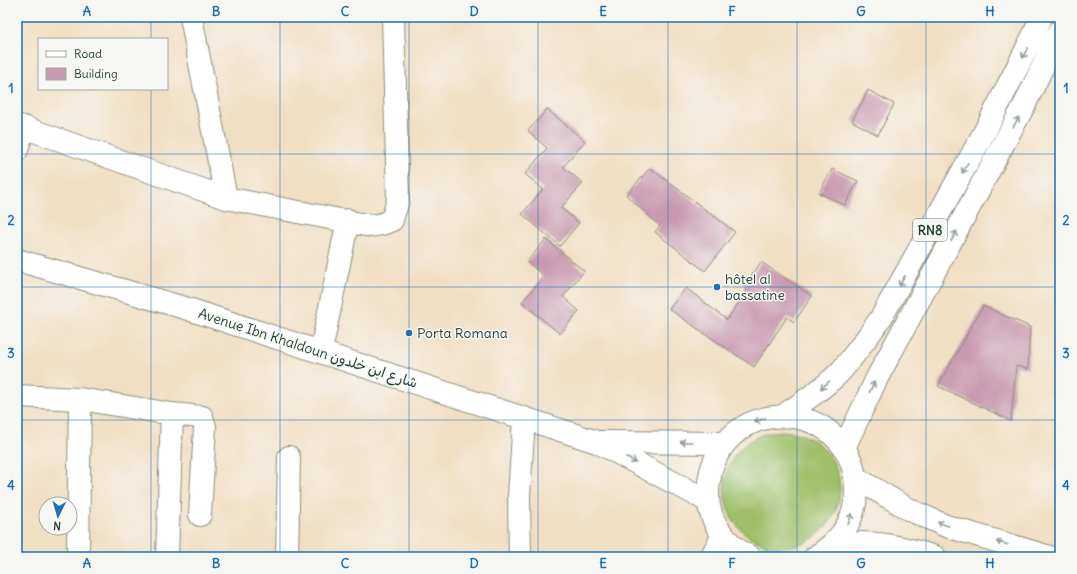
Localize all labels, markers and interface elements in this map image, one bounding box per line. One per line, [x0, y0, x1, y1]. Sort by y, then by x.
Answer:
text: A [83, 3, 92, 20]
text: B [212, 3, 221, 20]
text: C [341, 3, 350, 20]
text: D [469, 3, 479, 20]
text: E [599, 3, 607, 20]
text: F [728, 3, 736, 20]
text: G [856, 3, 866, 20]
text: H [985, 3, 995, 20]
legend [38, 38, 168, 90]
text: Road [74, 46, 102, 61]
one-way arrow [1021, 46, 1028, 58]
text: Building [74, 66, 118, 81]
text: 1 [8, 80, 14, 97]
text: 1 [1063, 80, 1069, 97]
one-way arrow [1013, 116, 1020, 128]
one-way arrow [961, 162, 968, 174]
text: 2 [7, 212, 15, 229]
text: 2 [1062, 212, 1070, 229]
road number: RN8 [913, 219, 947, 241]
one-way arrow [951, 230, 959, 242]
place label: hôtel al bassatine [725, 270, 785, 304]
one-way arrow [897, 275, 905, 287]
marker: hôtel al bassatine [712, 282, 722, 292]
street label: Avenue Ibn Khaldoun شارع ابن خلدون [196, 304, 420, 393]
place label: Porta Romana [417, 324, 508, 342]
marker: Porta Romana [404, 328, 414, 338]
text: 3 [7, 345, 15, 362]
text: 3 [1062, 345, 1070, 362]
one-way arrow [820, 381, 830, 390]
one-way arrow [869, 382, 876, 394]
one-way arrow [753, 417, 766, 424]
one-way arrow [680, 438, 693, 446]
one-way arrow [625, 457, 637, 464]
text: 4 [7, 477, 15, 494]
text: 4 [1062, 477, 1070, 494]
north arrow [38, 496, 78, 536]
one-way arrow [847, 513, 855, 525]
text: N [53, 519, 62, 533]
one-way arrow [938, 520, 950, 528]
one-way arrow [996, 539, 1009, 546]
text: A [83, 555, 92, 572]
text: B [212, 555, 221, 572]
text: C [341, 555, 350, 572]
text: D [469, 555, 479, 572]
text: E [599, 555, 607, 572]
text: F [728, 555, 736, 572]
text: G [856, 555, 866, 572]
text: H [985, 555, 995, 572]

